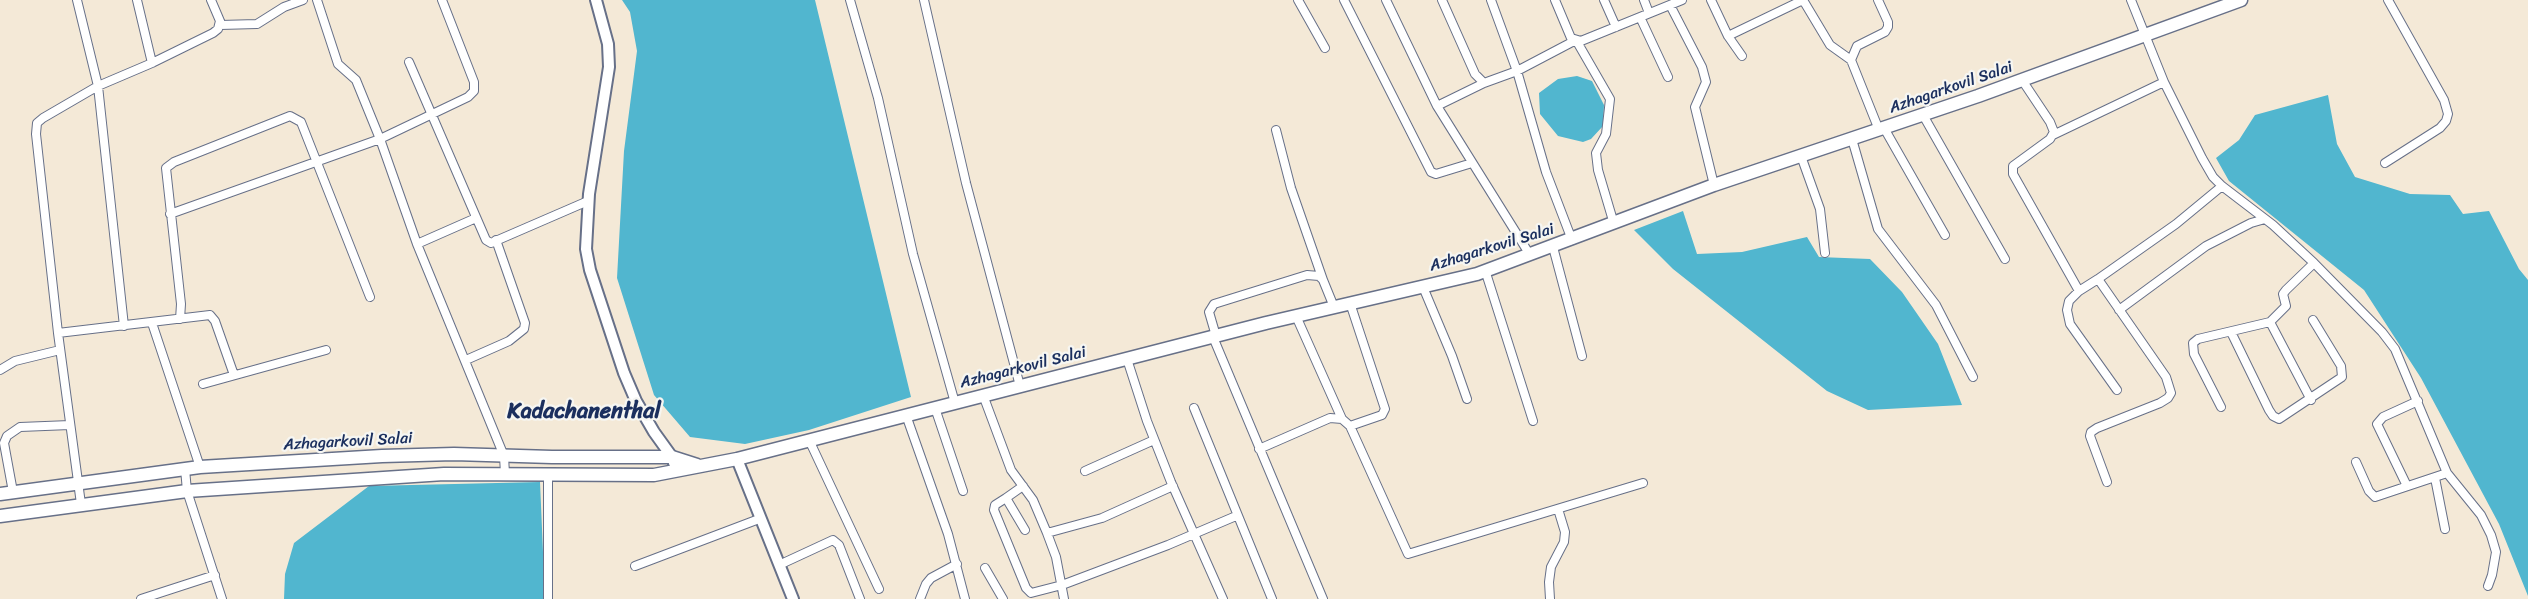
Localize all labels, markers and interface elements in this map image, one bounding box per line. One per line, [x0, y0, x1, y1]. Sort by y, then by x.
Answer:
street label: Azhagarkovil Salai [1887, 58, 2015, 118]
street label: Azhagarkovil Salai [1427, 220, 1557, 276]
street label: Azhagarkovil Salai [958, 343, 1088, 393]
district label: Kadachanenthal [507, 399, 661, 425]
street label: Azhagarkovil Salai [283, 429, 413, 455]

